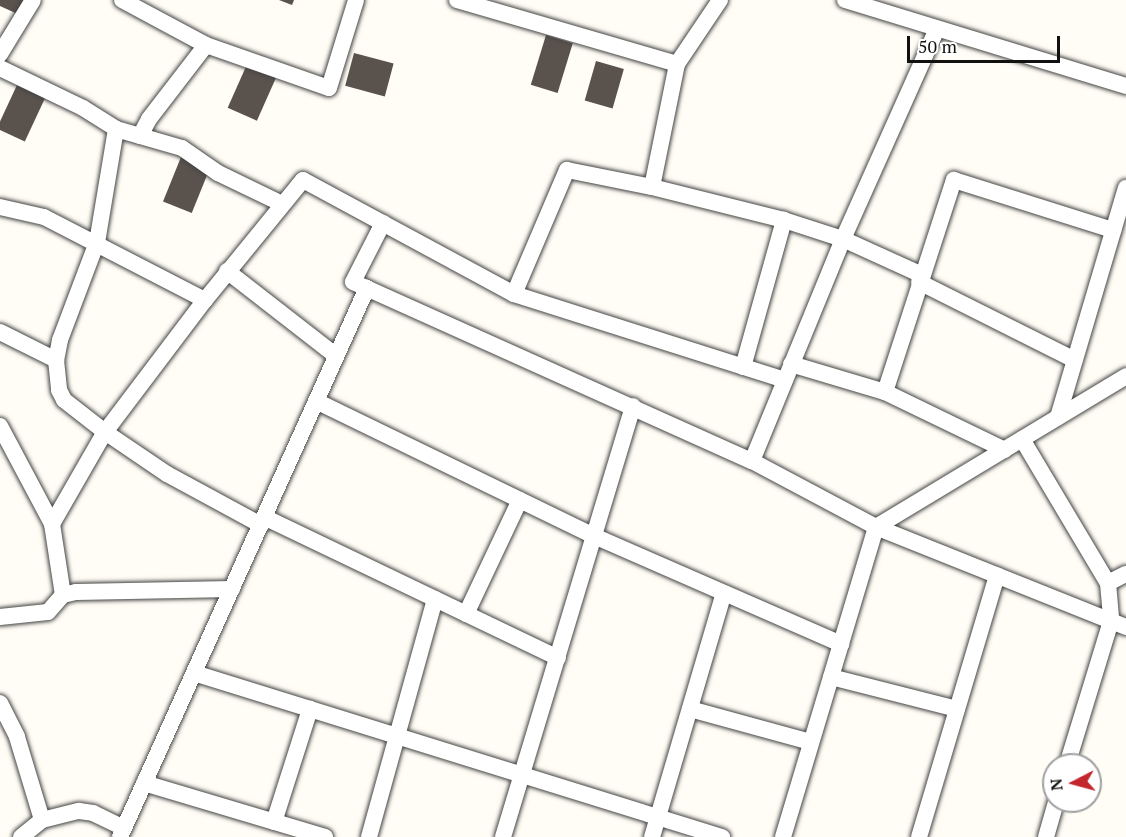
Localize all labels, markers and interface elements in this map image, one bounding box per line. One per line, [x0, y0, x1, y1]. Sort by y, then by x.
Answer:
scale bar [910, 24, 1063, 62]
text: 50 m [918, 34, 957, 58]
north arrow [1042, 753, 1102, 813]
text: N [1045, 777, 1068, 792]

